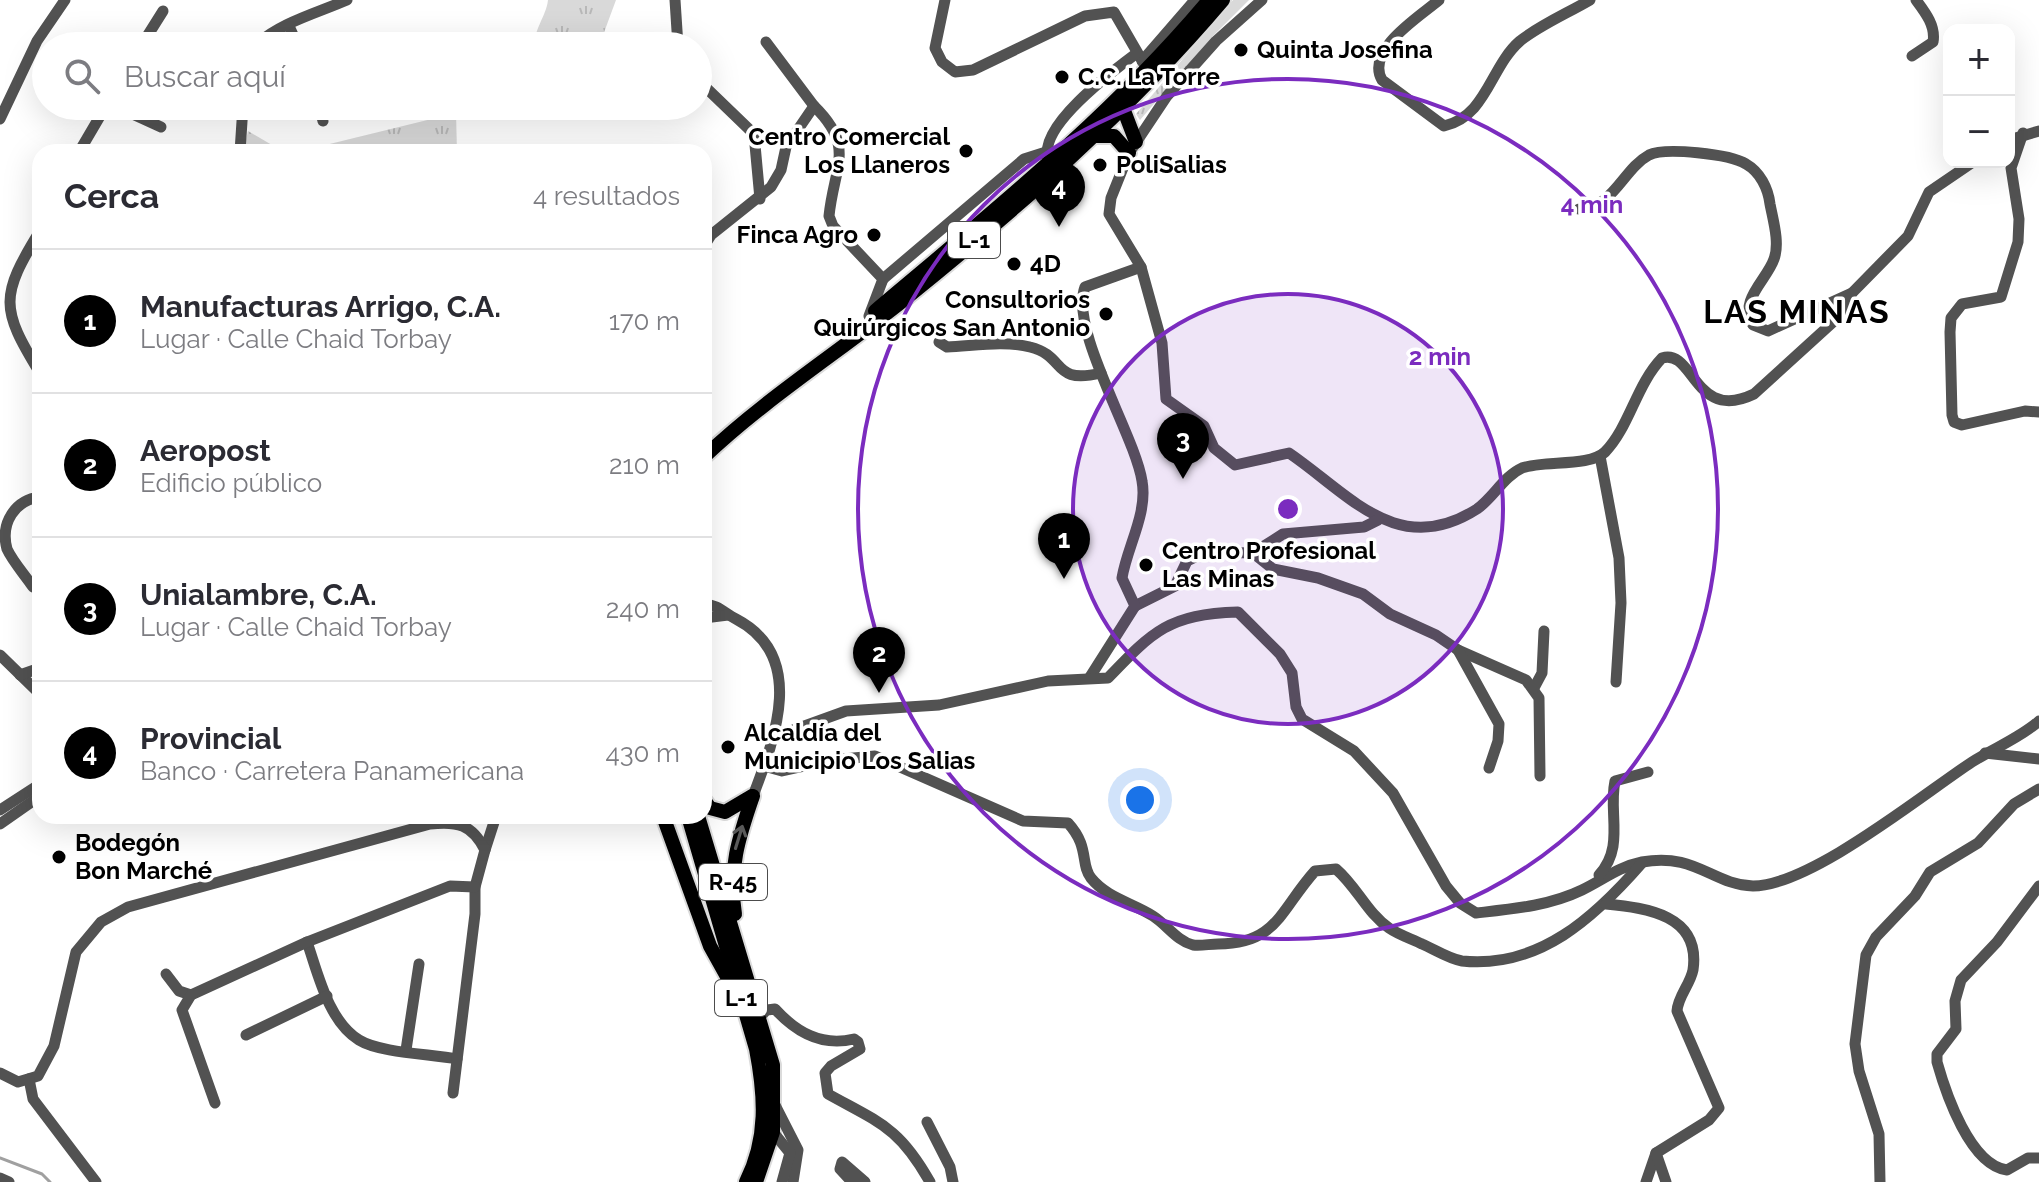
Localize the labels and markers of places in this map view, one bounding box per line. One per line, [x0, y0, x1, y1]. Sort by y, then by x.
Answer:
place label: Quinta Josefina [1257, 35, 1433, 64]
marker: Quinta Josefina [1232, 41, 1250, 59]
place label: C.C. La Torre [1078, 62, 1220, 91]
marker: C.C. La Torre [1053, 68, 1071, 86]
place label: Centro Comercial Los Llaneros [748, 122, 950, 179]
marker: Centro Comercial Los Llaneros [957, 142, 975, 160]
place label: PoliSalias [1116, 150, 1227, 179]
marker: PoliSalias [1091, 156, 1109, 174]
pin: 4 [1033, 161, 1085, 227]
place label: Finca Agro [737, 220, 858, 249]
marker: Finca Agro [865, 226, 883, 244]
place label: 4D [1030, 249, 1061, 278]
marker: 4D [1005, 255, 1023, 273]
place label: Consultorios Quirúrgicos San Antonio [813, 285, 1090, 342]
marker: Consultorios Quirúrgicos San Antonio [1097, 305, 1115, 323]
pin: 3 [1157, 413, 1209, 479]
centre of rings [1274, 495, 1302, 523]
pin: 1 [1038, 513, 1090, 579]
place label: Centro Profesional Las Minas [1162, 536, 1376, 593]
marker: Centro Profesional Las Minas [1137, 556, 1155, 574]
pin: 2 [853, 627, 905, 693]
place label: Alcaldía del Municipio Los Salias [744, 718, 976, 775]
marker: Alcaldía del Municipio Los Salias [719, 738, 737, 756]
place label: Bodegón Bon Marché [75, 828, 212, 885]
marker: Bodegón Bon Marché [50, 848, 68, 866]

